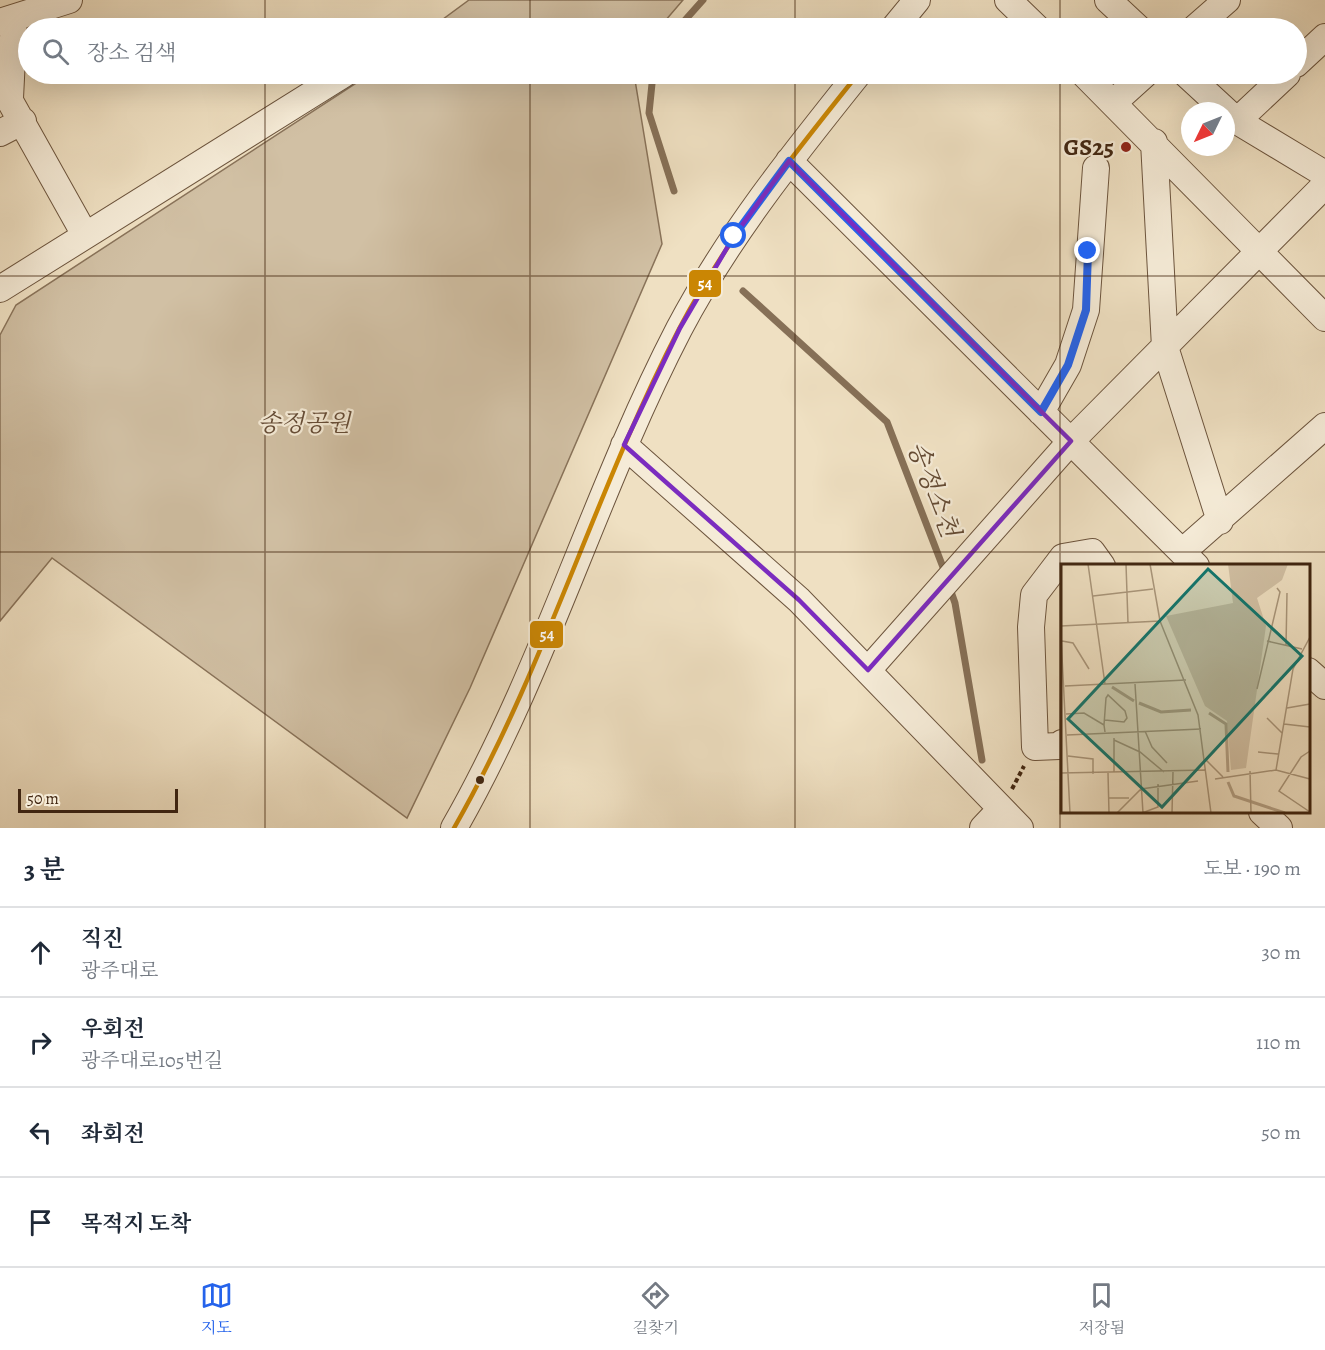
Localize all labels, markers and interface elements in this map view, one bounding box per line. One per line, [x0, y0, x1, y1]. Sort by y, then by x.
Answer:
search box [18, 18, 1307, 84]
icon: search [39, 35, 72, 68]
text: 장소 검색 [87, 38, 176, 68]
north arrow [1181, 102, 1235, 156]
place label: GS25 [1064, 131, 1114, 163]
marker: GS25 [1119, 140, 1133, 154]
route start [720, 222, 746, 248]
route end [1074, 237, 1100, 263]
line badge: 54 [688, 269, 722, 298]
text: 54 [698, 273, 713, 295]
park label: 송정공원 [258, 407, 352, 439]
water label: 송정소천 [899, 436, 969, 544]
inset map [1061, 564, 1310, 813]
line badge: 54 [529, 620, 564, 649]
text: 54 [540, 624, 555, 646]
unlabelled marker [474, 774, 486, 786]
scale bar [18, 786, 178, 814]
text: 50 m [27, 788, 59, 810]
text: 3 분 [24, 852, 65, 887]
text: 도보 · 190 m [1203, 855, 1301, 882]
text: 직진 [81, 924, 124, 954]
icon: ahead [24, 936, 57, 969]
text: 30 m [1261, 939, 1301, 966]
text: 광주대로 [81, 957, 158, 984]
text: 우회전 [81, 1014, 145, 1044]
icon: right [24, 1026, 57, 1059]
text: 110 m [1256, 1029, 1301, 1056]
text: 광주대로105번길 [81, 1047, 223, 1074]
icon: left [24, 1116, 57, 1149]
text: 좌회전 [81, 1119, 145, 1149]
text: 50 m [1261, 1119, 1301, 1146]
icon: arrive [24, 1206, 57, 1239]
text: 목적지 도착 [81, 1209, 191, 1239]
tab: 지도 [200, 1279, 233, 1339]
tab: 길찾기 [633, 1279, 679, 1339]
tab: 저장됨 [1079, 1279, 1125, 1339]

